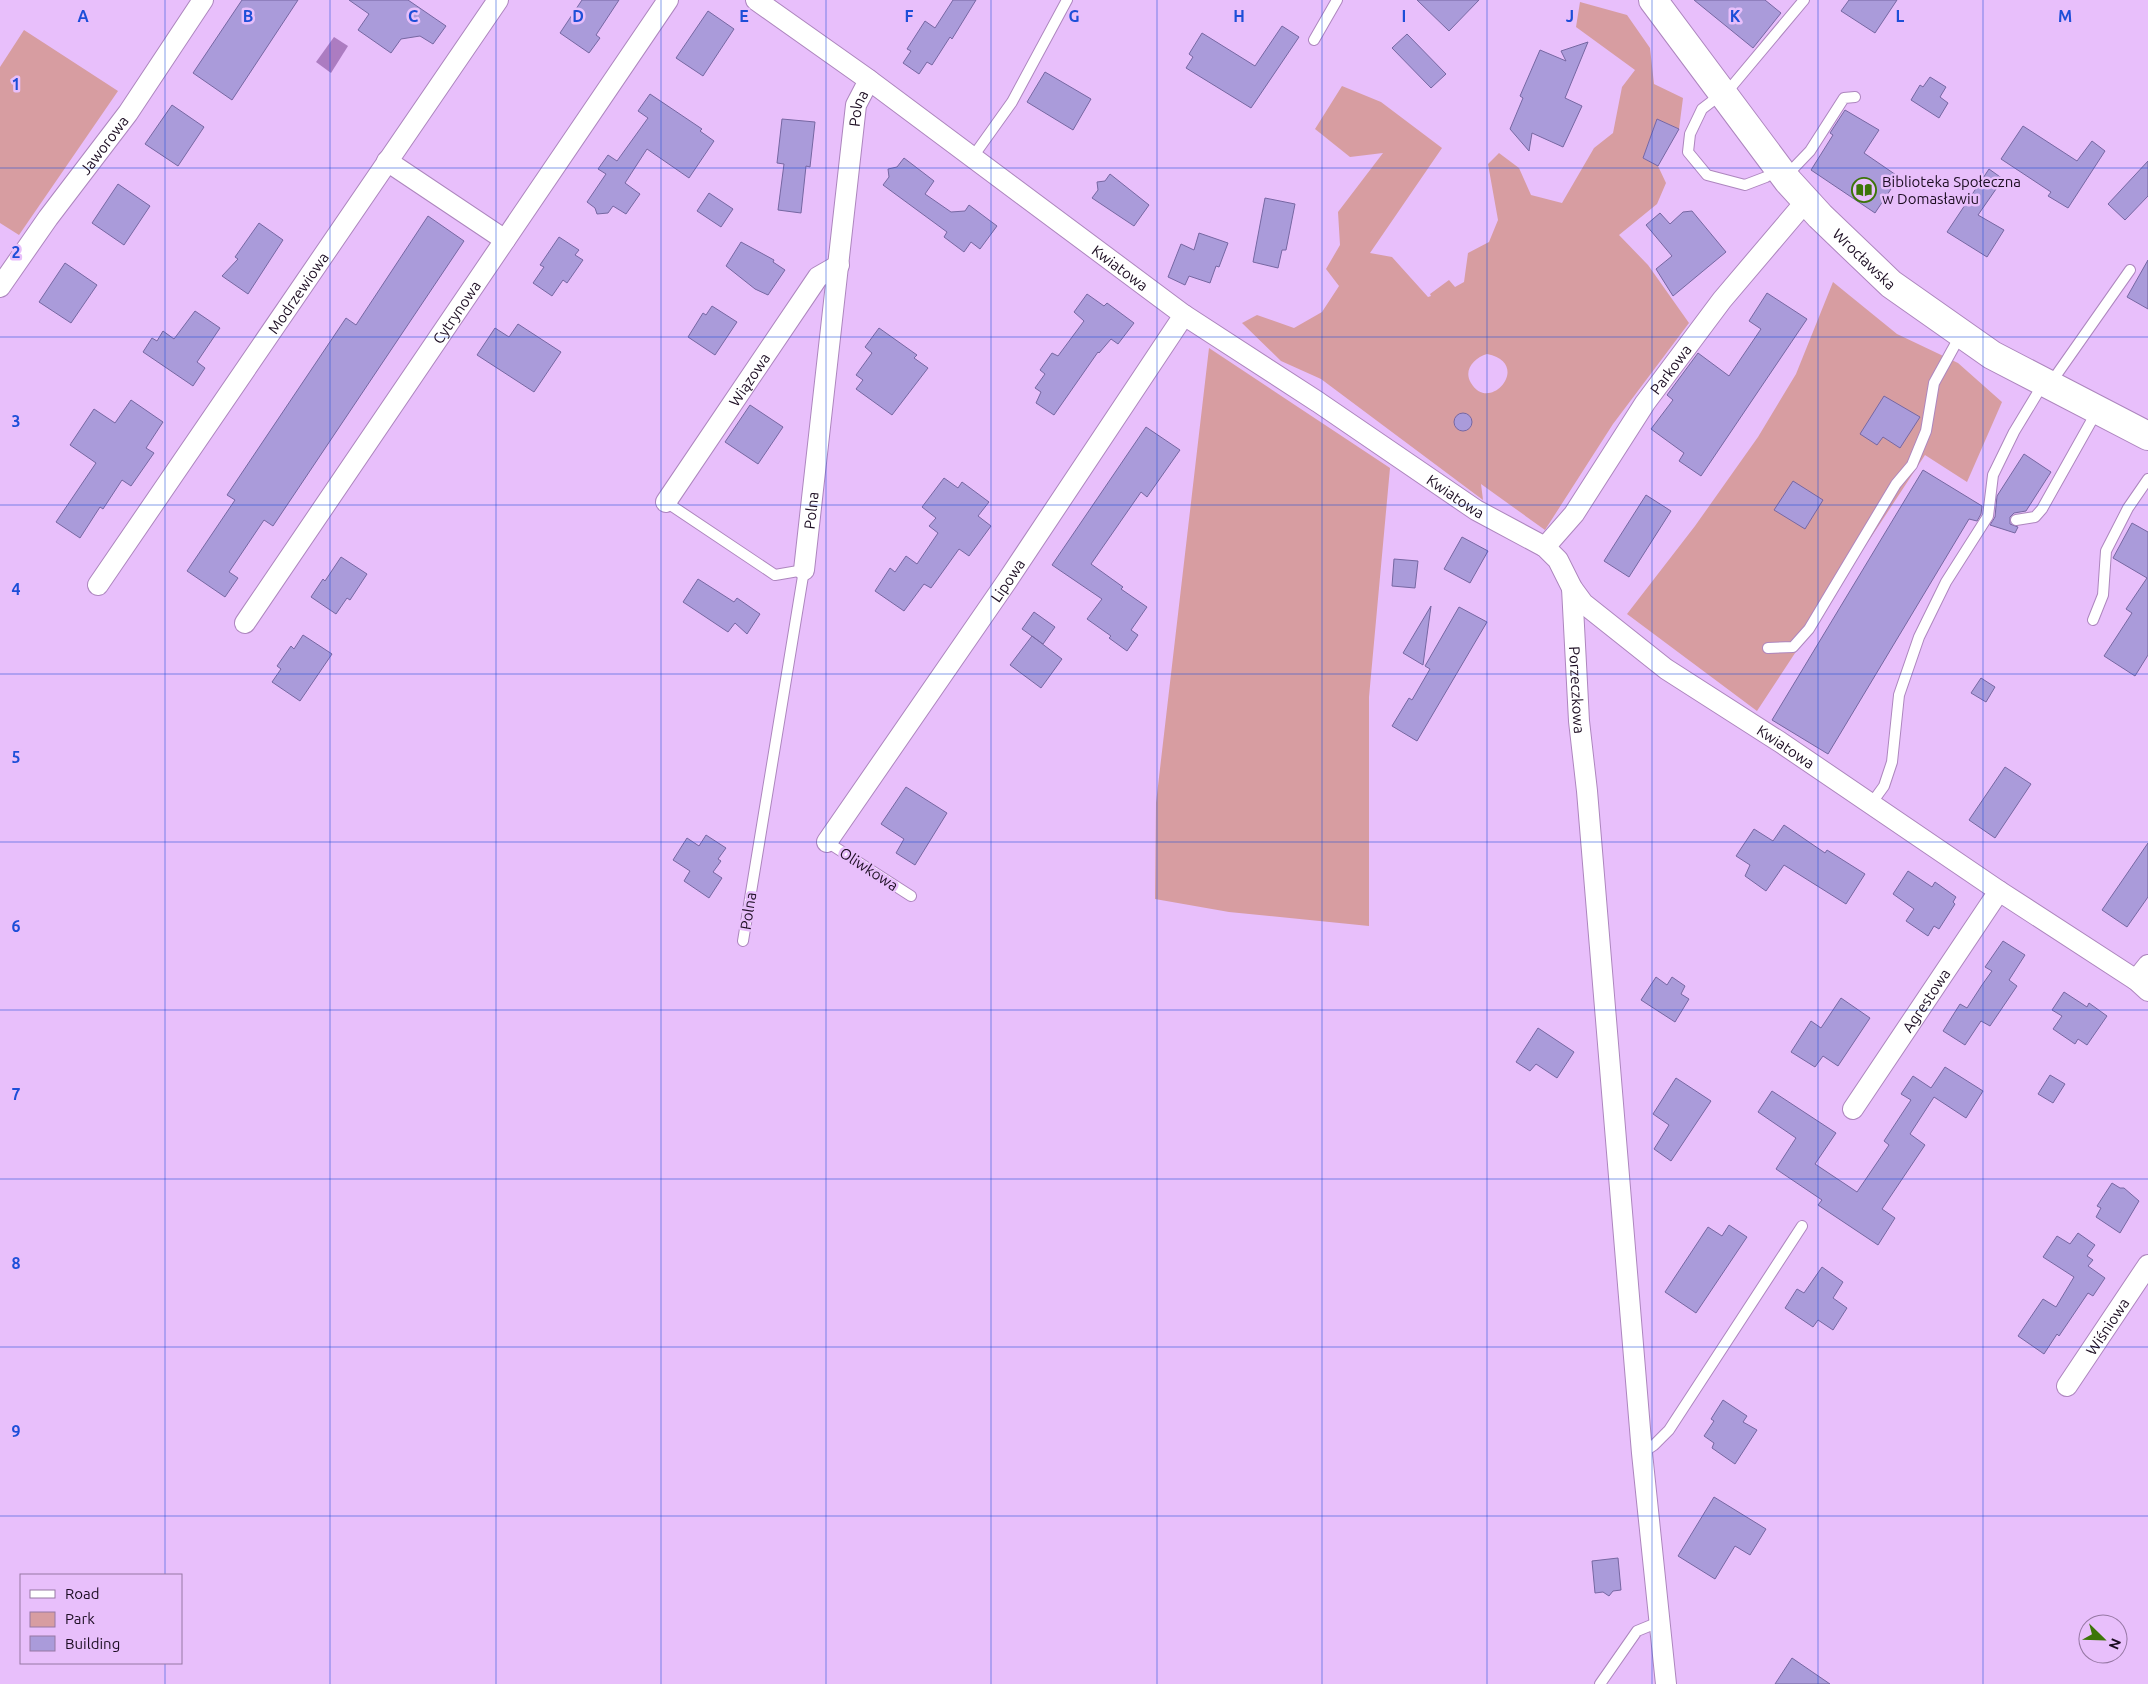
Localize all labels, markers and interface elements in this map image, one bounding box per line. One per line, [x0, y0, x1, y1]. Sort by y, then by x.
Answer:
text: A [77, 7, 89, 25]
text: B [243, 7, 253, 25]
text: C [408, 7, 418, 25]
text: D [572, 7, 584, 25]
text: E [739, 7, 749, 25]
text: F [905, 7, 914, 25]
text: G [1068, 7, 1080, 25]
text: H [1233, 7, 1245, 25]
text: I [1402, 7, 1406, 25]
text: J [1566, 7, 1574, 25]
text: K [1730, 7, 1741, 25]
text: L [1896, 7, 1905, 25]
text: M [2058, 7, 2072, 25]
text: 1 [11, 75, 21, 93]
street label: Polna [845, 87, 871, 128]
street label: Jaworowa [76, 112, 131, 178]
place label: Biblioteka Społeczna w Domasławiu [1882, 173, 2021, 207]
library icon: Biblioteka Społeczna w Domasławiu [1851, 177, 1877, 203]
street label: Wrocławska [1830, 225, 1900, 293]
street label: Kwiatowa [1089, 241, 1152, 294]
text: 2 [11, 243, 21, 261]
street label: Modrzewiowa [264, 249, 332, 337]
street label: Cytrynowa [429, 277, 484, 347]
street label: Parkowa [1646, 341, 1694, 397]
street label: Wiązowa [725, 350, 773, 409]
text: 3 [11, 412, 21, 430]
street label: Kwiatowa [1424, 471, 1487, 521]
street label: Polna [800, 491, 821, 530]
street label: Lipowa [987, 555, 1028, 605]
text: 4 [11, 580, 21, 598]
street label: Porzeczkowa [1567, 646, 1589, 735]
street label: Kwiatowa [1754, 721, 1818, 772]
text: 5 [11, 748, 21, 766]
street label: Oliwkowa [837, 844, 901, 894]
street label: Polna [737, 891, 759, 931]
text: 6 [11, 917, 21, 935]
street label: Agrestowa [1899, 965, 1953, 1035]
text: 7 [11, 1085, 21, 1103]
text: 8 [11, 1254, 21, 1272]
street label: Wiśniowa [2082, 1295, 2132, 1358]
text: 9 [11, 1422, 21, 1440]
legend [20, 1574, 182, 1664]
text: Road [65, 1585, 100, 1602]
text: Park [65, 1610, 95, 1627]
north arrow [2078, 1614, 2128, 1664]
text: Building [65, 1635, 120, 1652]
text: N [2106, 1636, 2124, 1652]

